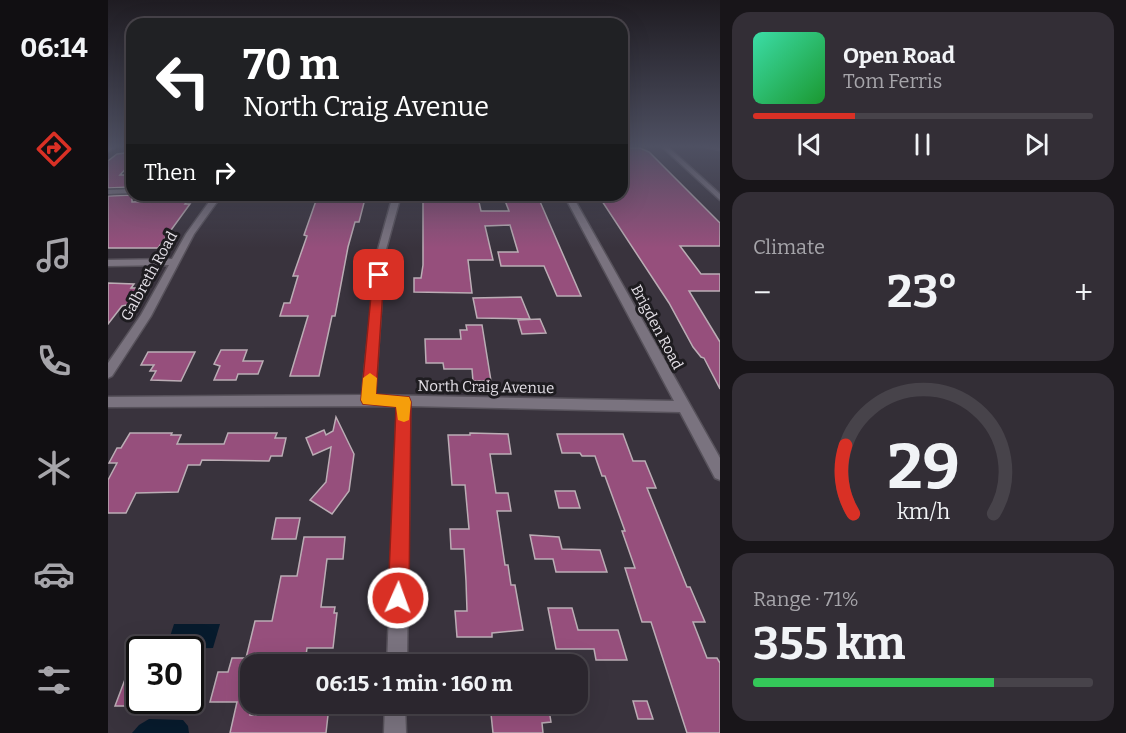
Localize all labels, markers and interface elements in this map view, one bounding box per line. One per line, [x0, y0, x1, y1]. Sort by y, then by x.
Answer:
text: 06:14 [20, 32, 88, 64]
text: 70 m [243, 40, 339, 90]
icon: left [144, 42, 222, 120]
text: Open Road [843, 42, 955, 69]
text: Tom Ferris [843, 69, 942, 93]
text: North Craig Avenue [243, 91, 489, 123]
icon: directions [33, 128, 75, 170]
icon: previous [793, 128, 826, 161]
icon: pause [906, 128, 939, 161]
icon: next [1020, 128, 1053, 161]
icon: right [208, 156, 241, 189]
text: Then [144, 159, 196, 186]
street label: Galbreth Road [117, 228, 181, 324]
icon: music [33, 234, 75, 276]
text: Climate [753, 235, 825, 259]
pin [353, 249, 404, 300]
icon: arrive [362, 258, 395, 291]
text: 23° [887, 265, 958, 319]
text: − [753, 273, 771, 313]
text: + [1074, 273, 1093, 313]
street label: Brigden Road [627, 282, 687, 373]
icon: phone [33, 340, 75, 382]
street label: North Craig Avenue [418, 377, 554, 397]
text: 29 [887, 430, 959, 505]
icon: climate [33, 447, 75, 489]
text: km/h [896, 499, 950, 525]
icon: car [33, 553, 75, 595]
position arrow [366, 566, 430, 630]
text: Range · 71% [753, 587, 859, 611]
text: 355 km [753, 617, 905, 671]
speed limit sign: 30 [126, 636, 204, 714]
icon: filters [33, 659, 75, 701]
text: 06:15 · 1 min · 160 m [316, 670, 512, 697]

